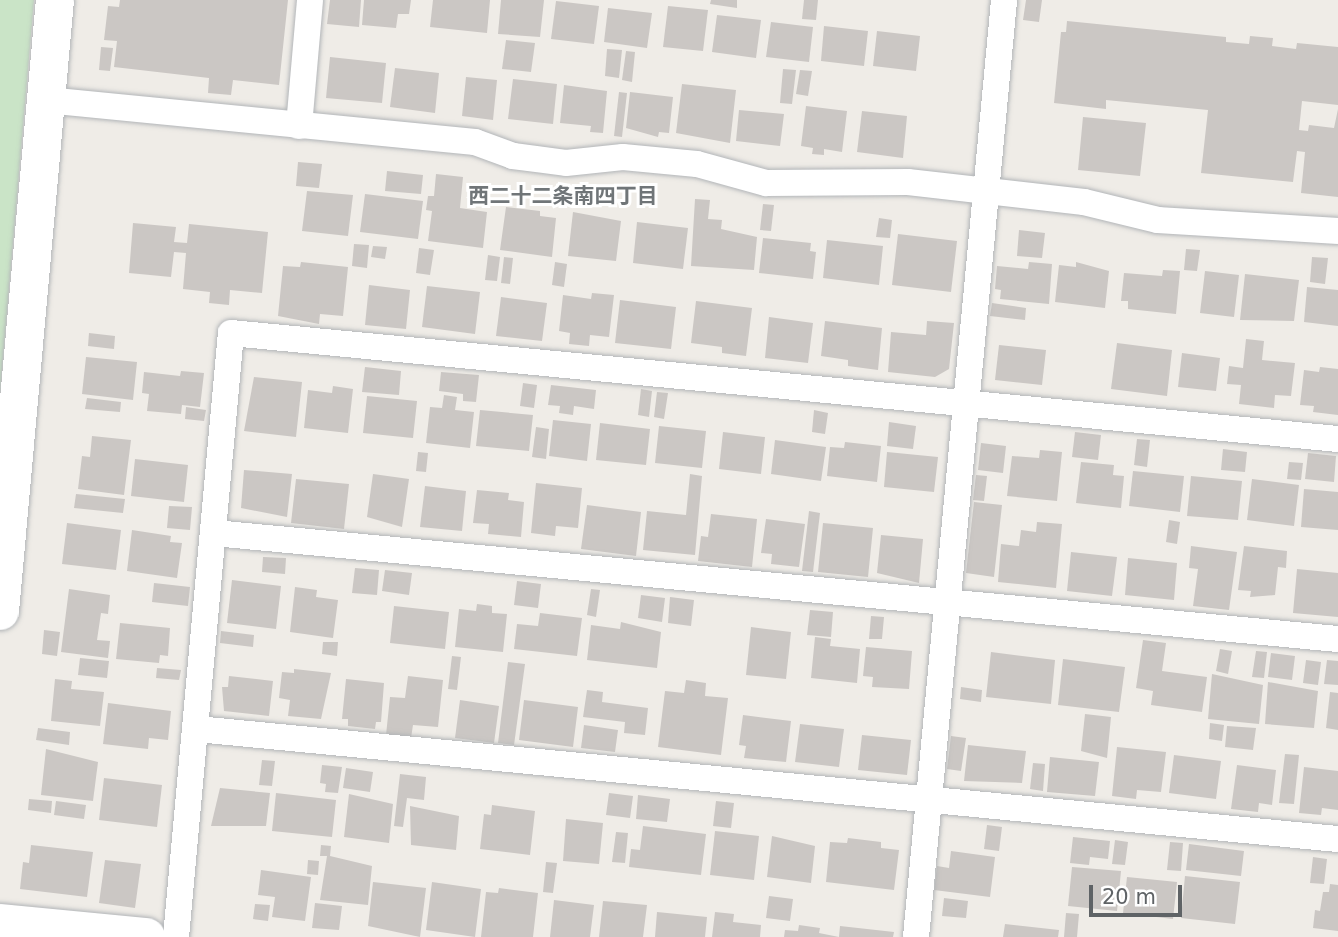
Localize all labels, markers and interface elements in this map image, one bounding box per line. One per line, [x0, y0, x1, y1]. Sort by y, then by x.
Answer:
district label: 西二十二条南四丁目 [469, 183, 657, 209]
scale bar [1093, 870, 1186, 914]
text: 20 m [1102, 885, 1156, 909]

